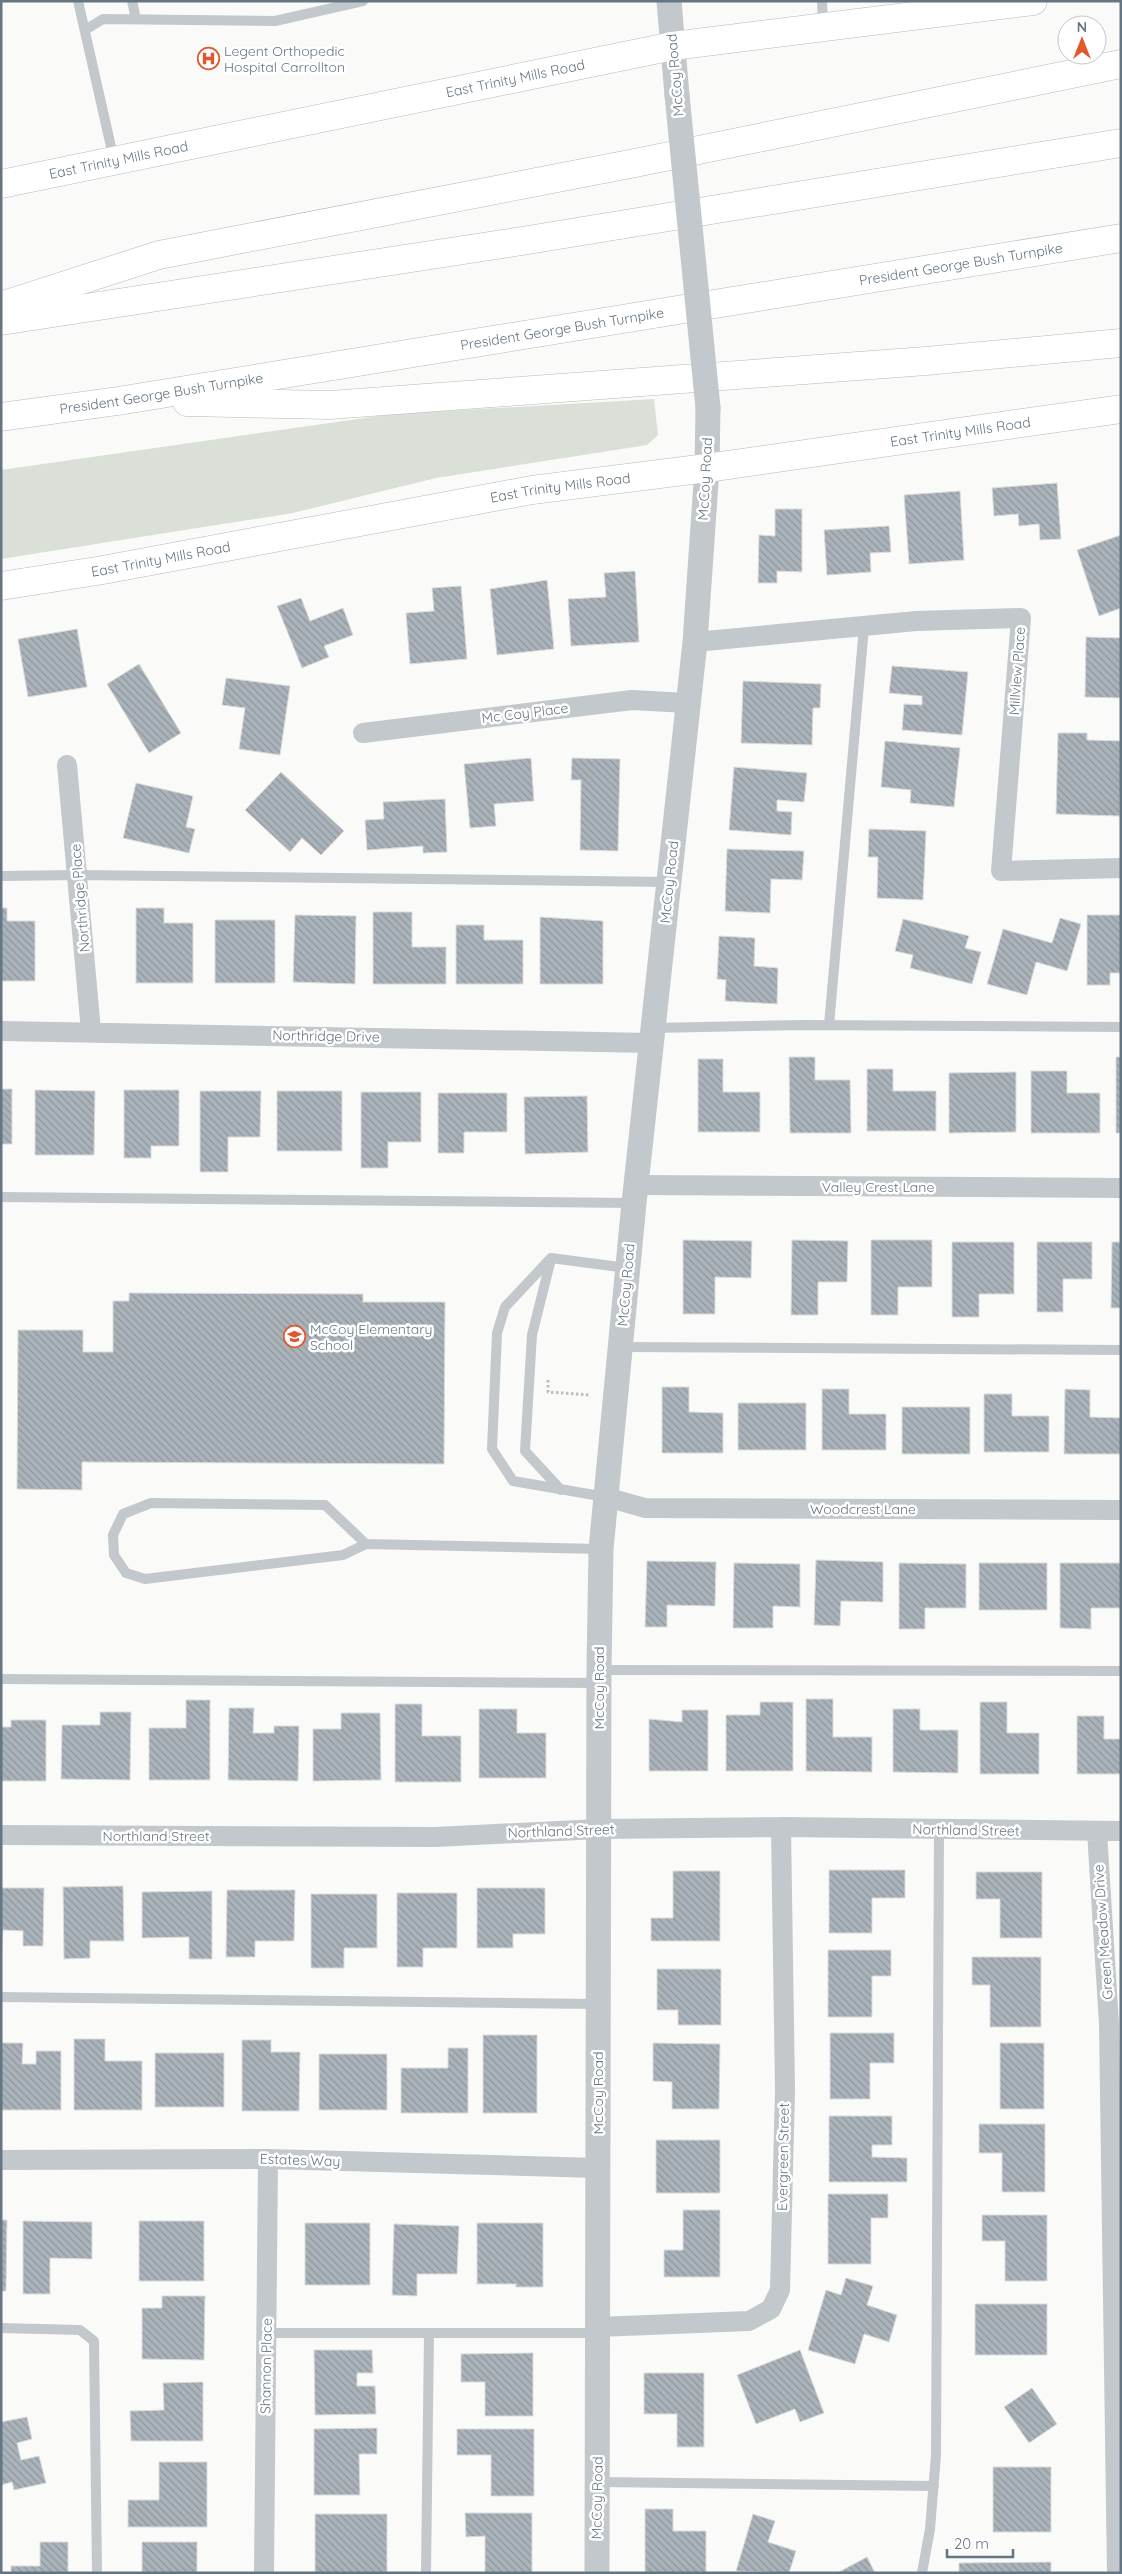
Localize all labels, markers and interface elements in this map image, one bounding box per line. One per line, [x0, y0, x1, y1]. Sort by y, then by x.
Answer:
north arrow [1057, 15, 1107, 65]
text: N [1077, 18, 1087, 36]
street label: McCoy Road [662, 33, 688, 117]
place label: Legent Orthopedic Hospital Carrollton [224, 42, 345, 76]
hospital icon: Legent Orthopedic Hospital Carrollton [196, 47, 220, 71]
street label: East Trinity Mills Road [444, 55, 586, 101]
street label: East Trinity Mills Road [47, 137, 190, 183]
street label: President George Bush Turnpike [858, 239, 1064, 289]
street label: President George Bush Turnpike [459, 303, 665, 354]
street label: President George Bush Turnpike [58, 369, 264, 418]
street label: East Trinity Mills Road [889, 413, 1032, 451]
street label: McCoy Road [694, 437, 716, 521]
street label: East Trinity Mills Road [489, 469, 631, 507]
street label: East Trinity Mills Road [90, 537, 232, 581]
street label: Millview Place [1005, 626, 1029, 716]
street label: Mc Coy Place [481, 699, 569, 727]
street label: McCoy Road [656, 840, 682, 924]
street label: Northridge Place [66, 843, 94, 953]
street label: Northridge Drive [272, 1026, 380, 1046]
street label: Valley Crest Lane [822, 1178, 934, 1196]
street label: McCoy Road [613, 1243, 639, 1327]
place label: McCoy Elementary School [310, 1320, 433, 1354]
school or university icon: McCoy Elementary School [282, 1325, 306, 1349]
street label: Woodcrest Lane [810, 1500, 916, 1518]
street label: McCoy Road [590, 1647, 608, 1729]
street label: Northland Street [507, 1820, 615, 1842]
street label: Northland Street [912, 1820, 1020, 1840]
street label: Northland Street [102, 1827, 210, 1845]
street label: Green Meadow Drive [1089, 1864, 1117, 2000]
street label: McCoy Road [589, 2052, 607, 2134]
street label: Evergreen Street [773, 2103, 793, 2211]
street label: Estates Way [259, 2150, 341, 2170]
street label: Shannon Place [256, 2318, 276, 2414]
street label: McCoy Road [587, 2456, 607, 2540]
scale bar [947, 2526, 1013, 2558]
text: 20 m [954, 2534, 989, 2553]

